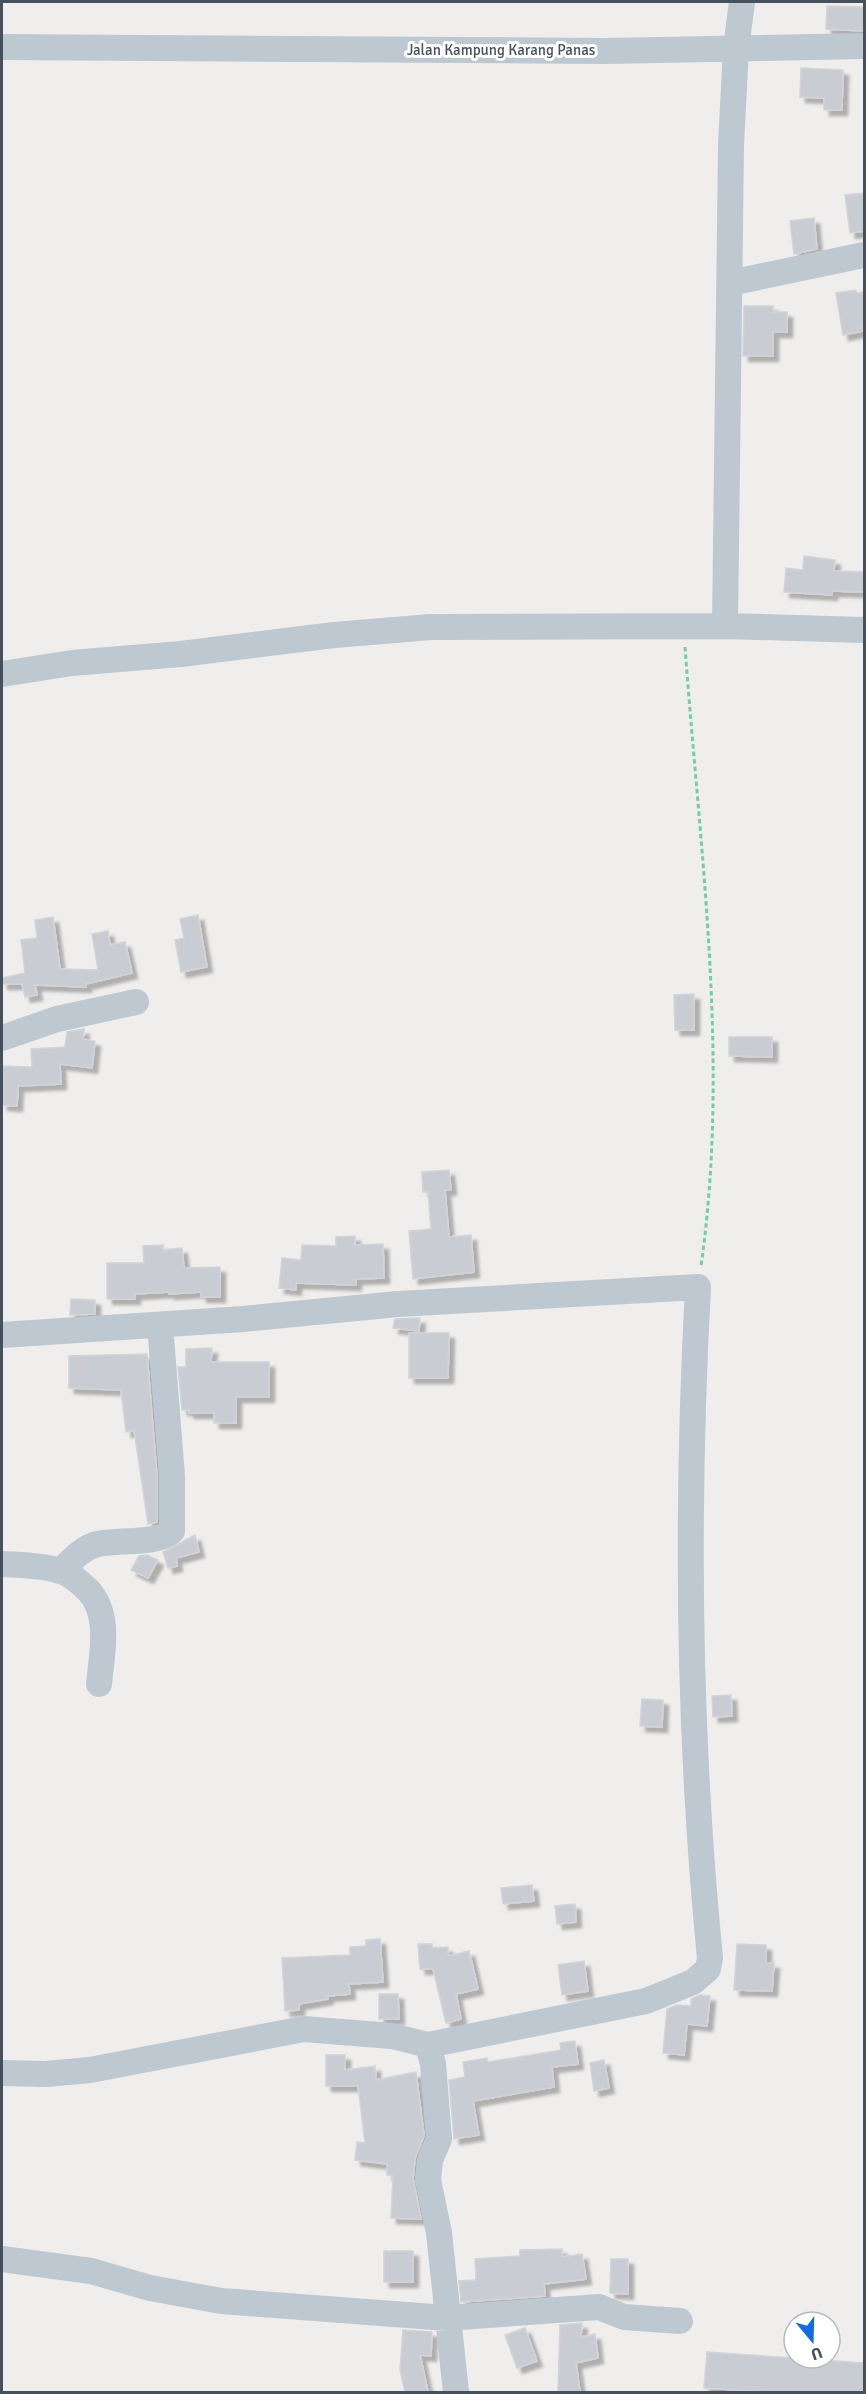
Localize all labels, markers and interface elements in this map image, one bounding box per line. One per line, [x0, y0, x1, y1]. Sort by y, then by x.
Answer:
street label: Jalan Kampung Karang Panas [407, 41, 596, 59]
north arrow [782, 2310, 842, 2370]
text: U [808, 2342, 825, 2364]

